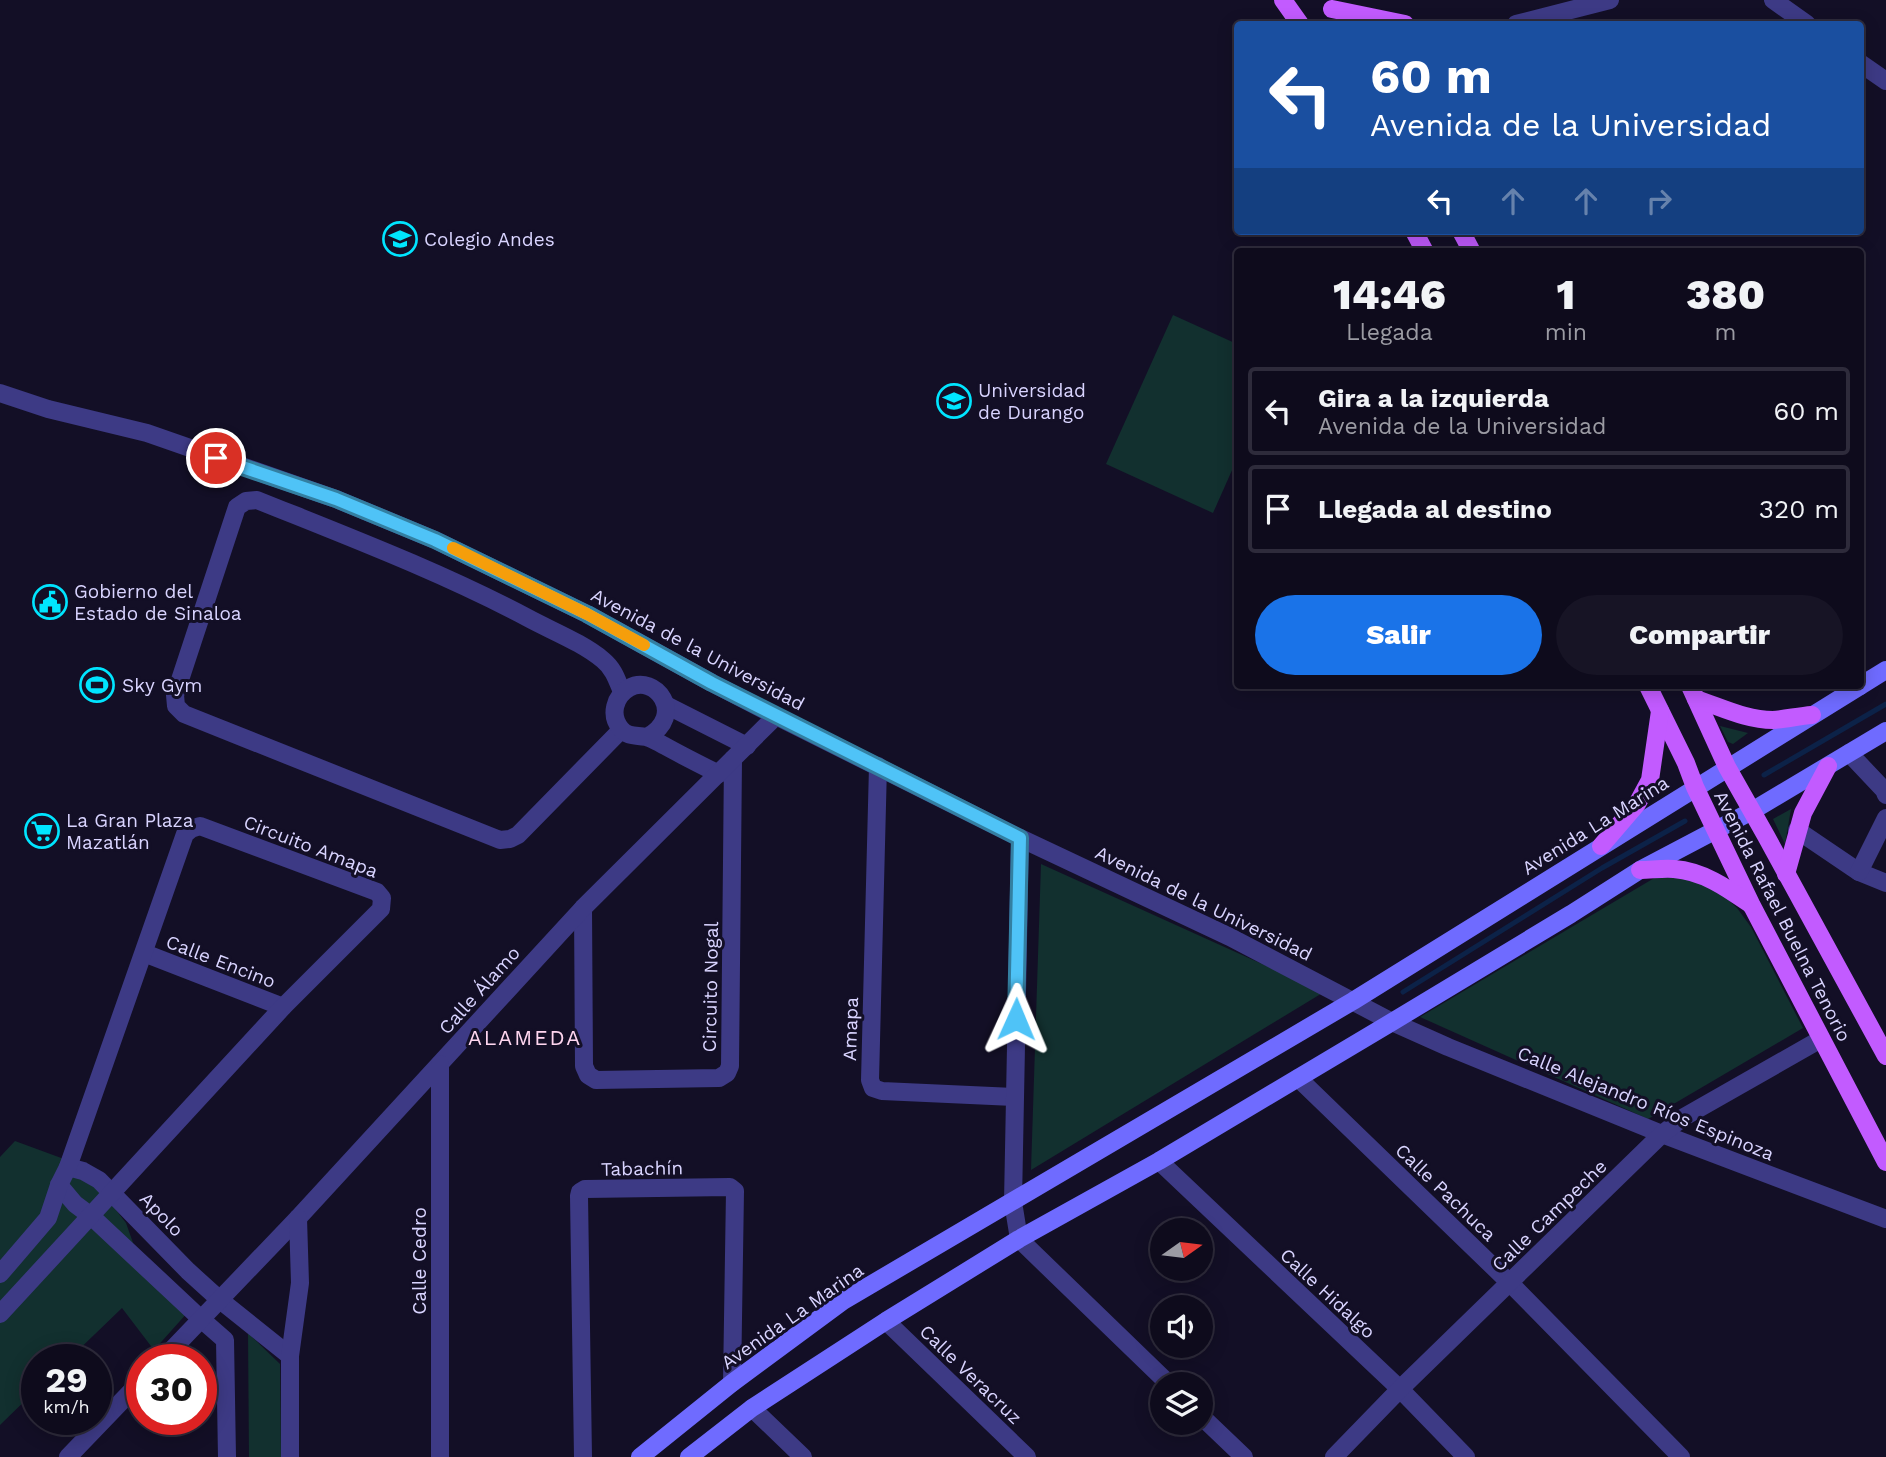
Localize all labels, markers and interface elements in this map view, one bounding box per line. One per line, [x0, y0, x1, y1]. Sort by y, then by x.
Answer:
text: 60 m [1370, 47, 1492, 105]
icon: left [1255, 49, 1346, 140]
text: Avenida de la Universidad [1370, 106, 1771, 144]
icon: left [1421, 182, 1459, 220]
icon: ahead [1494, 182, 1532, 220]
icon: ahead [1567, 182, 1605, 220]
icon: right [1640, 182, 1678, 220]
school or university icon: Colegio Andes [381, 220, 419, 258]
place label: Colegio Andes [424, 228, 555, 251]
text: 14:46 [1333, 270, 1446, 319]
text: 1 [1557, 270, 1575, 319]
text: 380 [1686, 270, 1765, 319]
text: Llegada [1346, 319, 1433, 346]
text: min [1545, 319, 1587, 346]
text: m [1715, 319, 1737, 346]
place label: Universidad de Durango [978, 379, 1086, 424]
school or university icon: Universidad de Durango [935, 382, 973, 420]
text: Gira a la izquierda [1318, 383, 1549, 413]
icon: left [1259, 392, 1297, 430]
text: 60 m [1773, 396, 1839, 426]
text: Avenida de la Universidad [1318, 413, 1606, 440]
pin [186, 428, 246, 488]
icon: arrive [197, 439, 235, 477]
icon: arrive [1259, 490, 1297, 528]
text: Llegada al destino [1318, 494, 1552, 524]
text: 320 m [1759, 494, 1839, 524]
place label: Gobierno del Estado de Sinaloa [74, 580, 242, 625]
public building icon: Gobierno del Estado de Sinaloa [31, 583, 69, 621]
street label: Avenida de la Universidad [587, 583, 808, 716]
button: Salir [1255, 595, 1542, 675]
button: Compartir [1556, 595, 1843, 675]
sports icon: Sky Gym [78, 666, 116, 704]
place label: Sky Gym [122, 674, 202, 697]
street label: Avenida La Marina [1518, 771, 1673, 880]
street label: Avenida Rafael Buelna Tenorio [1709, 787, 1856, 1046]
place label: La Gran Plaza Mazatlán [66, 809, 194, 854]
street label: Circuito Amapa [240, 810, 381, 883]
supermarket icon: La Gran Plaza Mazatlán [23, 812, 61, 850]
street label: Avenida de la Universidad [1092, 841, 1316, 966]
street label: Circuito Nogal [698, 921, 723, 1053]
street label: Calle Encino [163, 930, 279, 993]
street label: Calle Álamo [434, 941, 525, 1039]
position arrow [979, 982, 1053, 1056]
street label: Amapa [838, 996, 863, 1061]
district label: ALAMEDA [468, 1025, 582, 1050]
street label: Calle Alejandro Ríos Espinoza [1514, 1041, 1778, 1166]
street label: Calle Pachuca [1391, 1139, 1501, 1246]
street label: Calle Campeche [1487, 1155, 1612, 1276]
street label: Tabachín [601, 1156, 683, 1181]
street label: Apolo [135, 1187, 188, 1241]
street label: Calle Cedro [408, 1207, 431, 1315]
north arrow [1150, 1218, 1213, 1281]
map controls [1150, 1218, 1213, 1435]
street label: Calle Hidalgo [1275, 1243, 1380, 1343]
street label: Avenida La Marina [717, 1258, 868, 1374]
button: sound [1150, 1295, 1213, 1358]
street label: Calle Veracruz [915, 1320, 1027, 1429]
speed limit sign: 30 [126, 1344, 217, 1435]
text: 29 [45, 1359, 88, 1401]
button: layers [1150, 1372, 1213, 1435]
text: km/h [43, 1396, 90, 1417]

